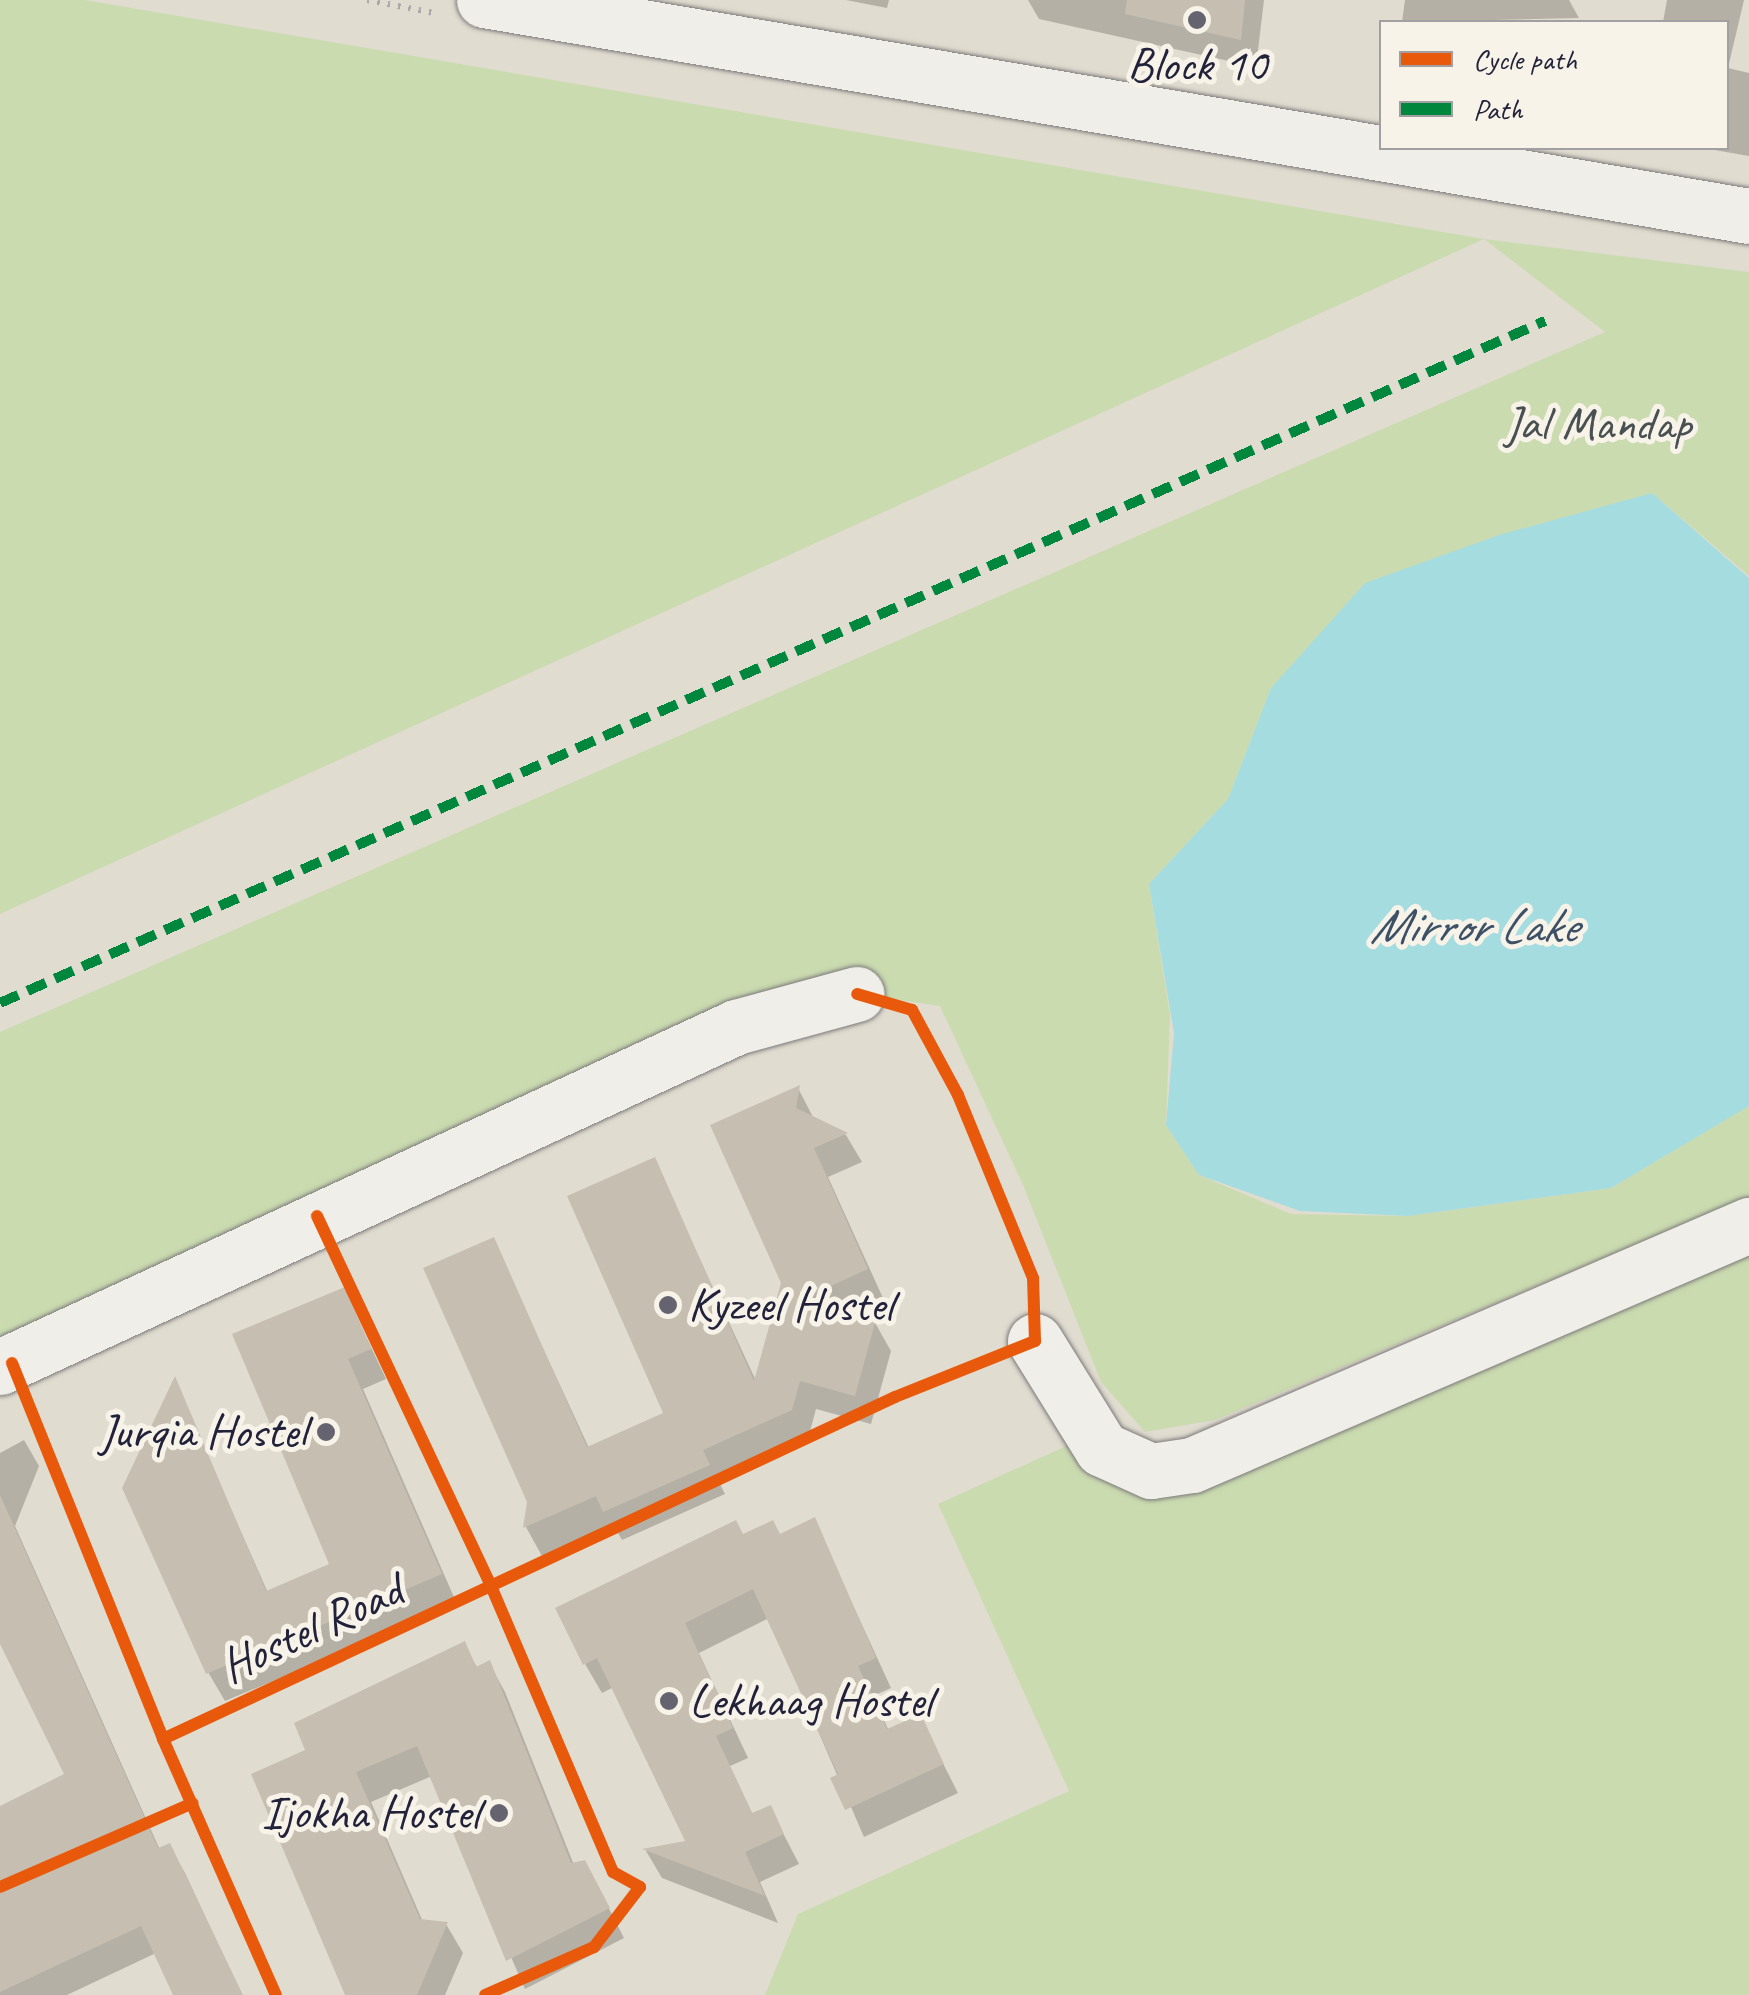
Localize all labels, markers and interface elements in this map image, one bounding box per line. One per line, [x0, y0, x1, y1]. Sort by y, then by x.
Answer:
marker: Block 10 [1186, 9, 1208, 31]
legend [1379, 20, 1729, 150]
place label: Block 10 [1127, 36, 1267, 94]
text: Cycle path [1473, 40, 1577, 78]
text: Path [1473, 90, 1522, 128]
park label: Jal Mandap [1504, 395, 1692, 453]
water label: Mirror Lake [1369, 896, 1577, 956]
place label: Kyzeel Hostel [688, 1276, 893, 1334]
marker: Kyzeel Hostel [657, 1294, 679, 1316]
place label: Jurqia Hostel [99, 1403, 306, 1461]
marker: Jurqia Hostel [315, 1421, 337, 1443]
street label: Hostel Road [212, 1561, 410, 1695]
place label: Lekhaag Hostel [689, 1672, 932, 1730]
marker: Lekhaag Hostel [658, 1690, 680, 1712]
place label: Ijokha Hostel [262, 1784, 479, 1842]
marker: Ijokha Hostel [488, 1802, 510, 1824]

